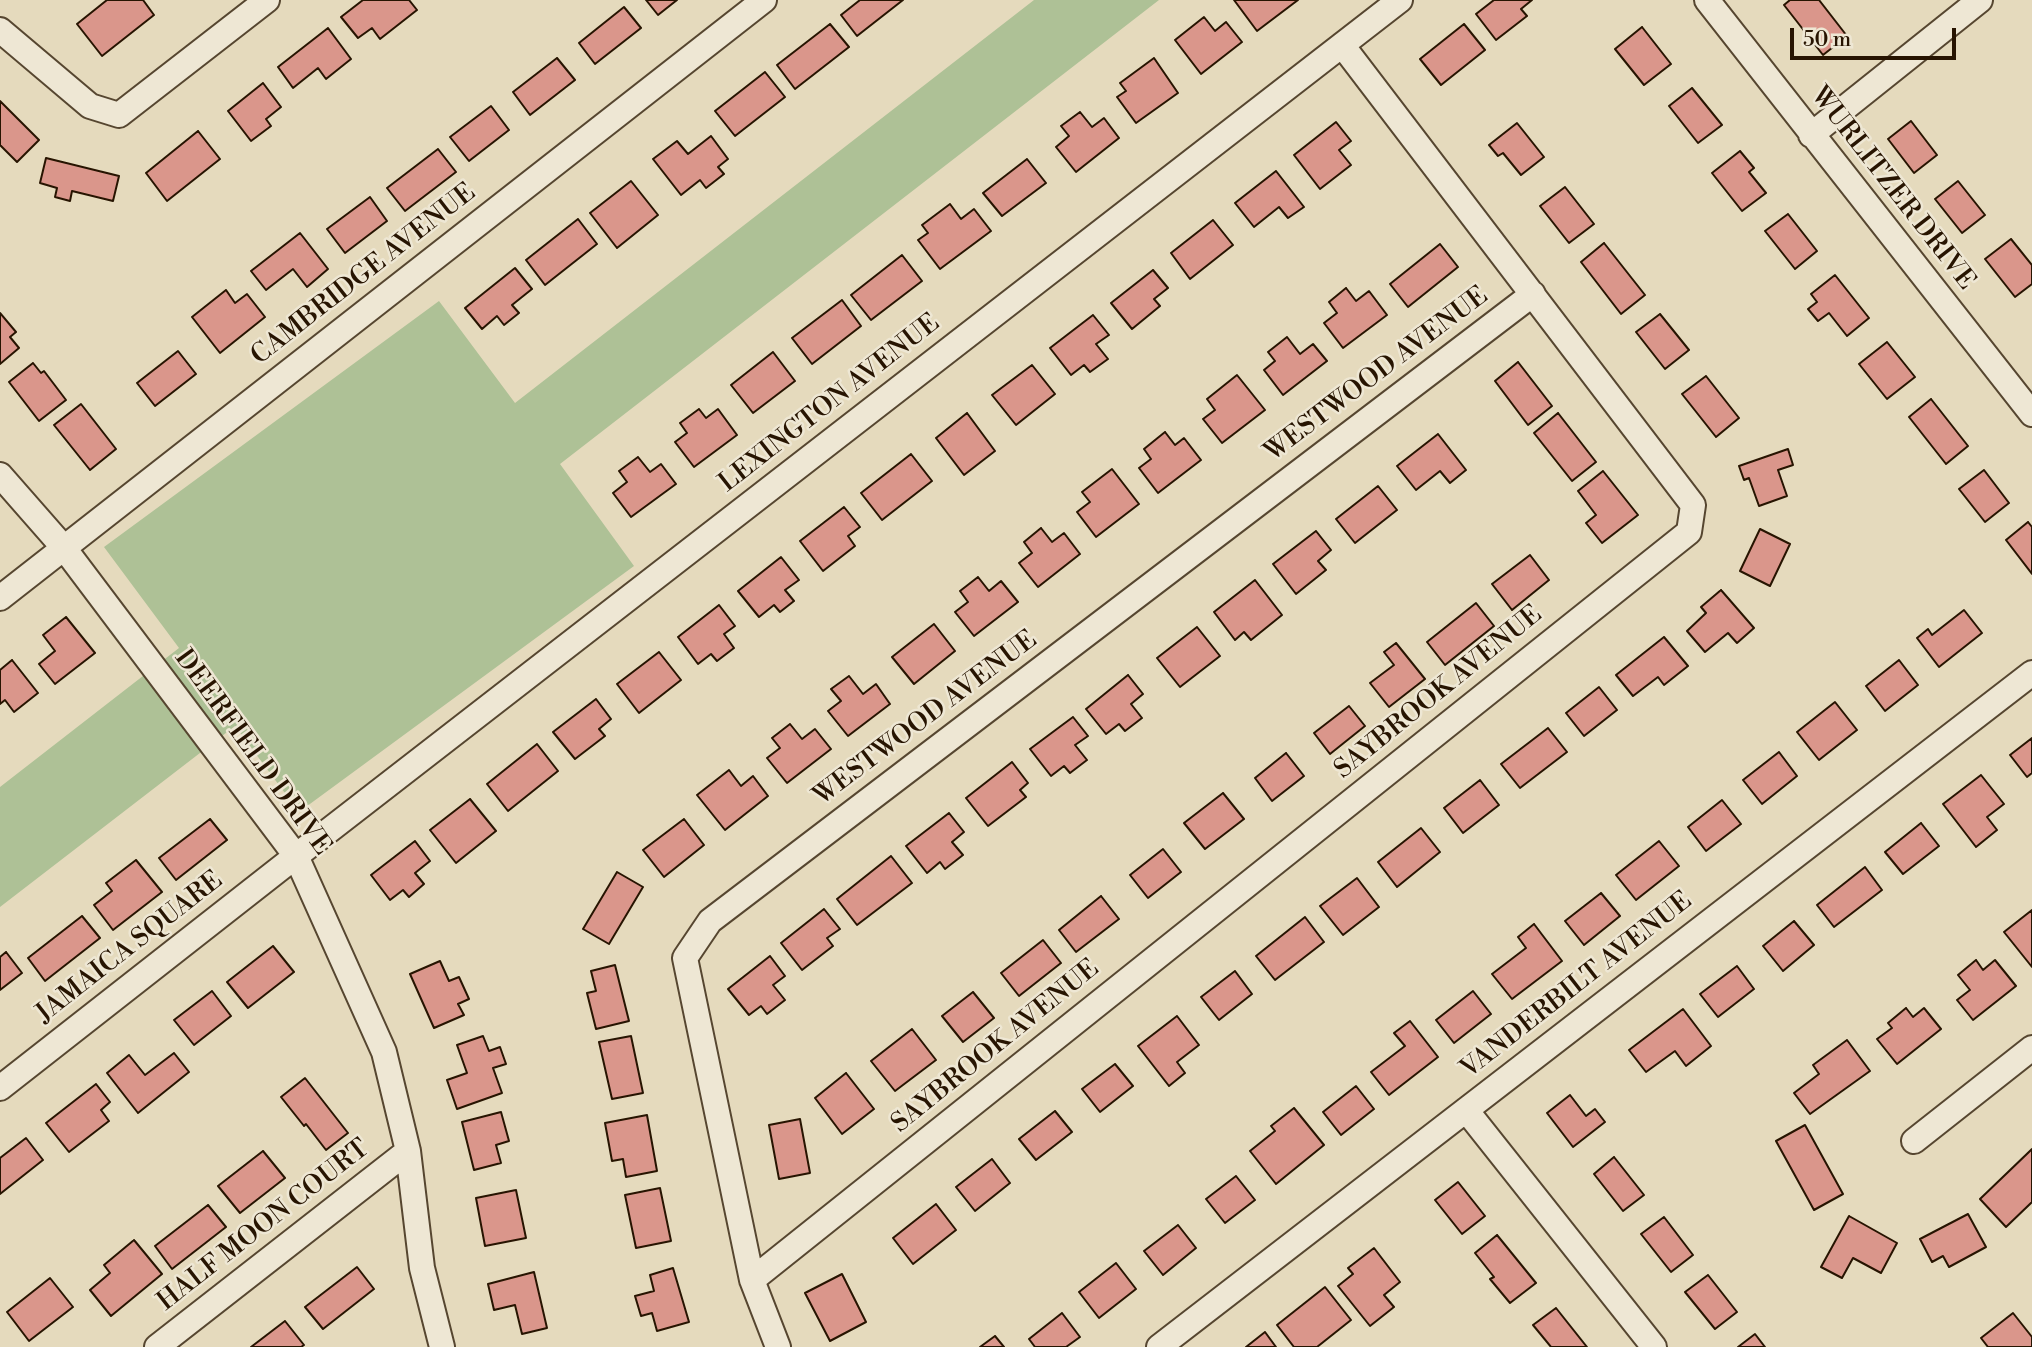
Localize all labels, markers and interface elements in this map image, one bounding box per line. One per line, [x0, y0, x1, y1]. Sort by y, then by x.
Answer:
scale bar [1794, 14, 1960, 58]
text: 50 m [1803, 27, 1851, 53]
street label: WURLITZER DRIVE [1803, 81, 1981, 297]
street label: CAMBRIDGE AVENUE [246, 178, 482, 372]
street label: WESTWOOD AVENUE [1259, 281, 1495, 469]
street label: LEXINGTON AVENUE [714, 308, 946, 500]
street label: SAYBROOK AVENUE [1329, 600, 1549, 786]
street label: WESTWOOD AVENUE [808, 625, 1044, 813]
street label: DEERFIELD DRIVE [167, 644, 337, 862]
street label: JAMAICA SQUARE [31, 866, 229, 1030]
street label: VANDERBILT AVENUE [1455, 886, 1699, 1086]
street label: SAYBROOK AVENUE [886, 954, 1106, 1140]
street label: HALF MOON COURT [152, 1134, 376, 1318]

